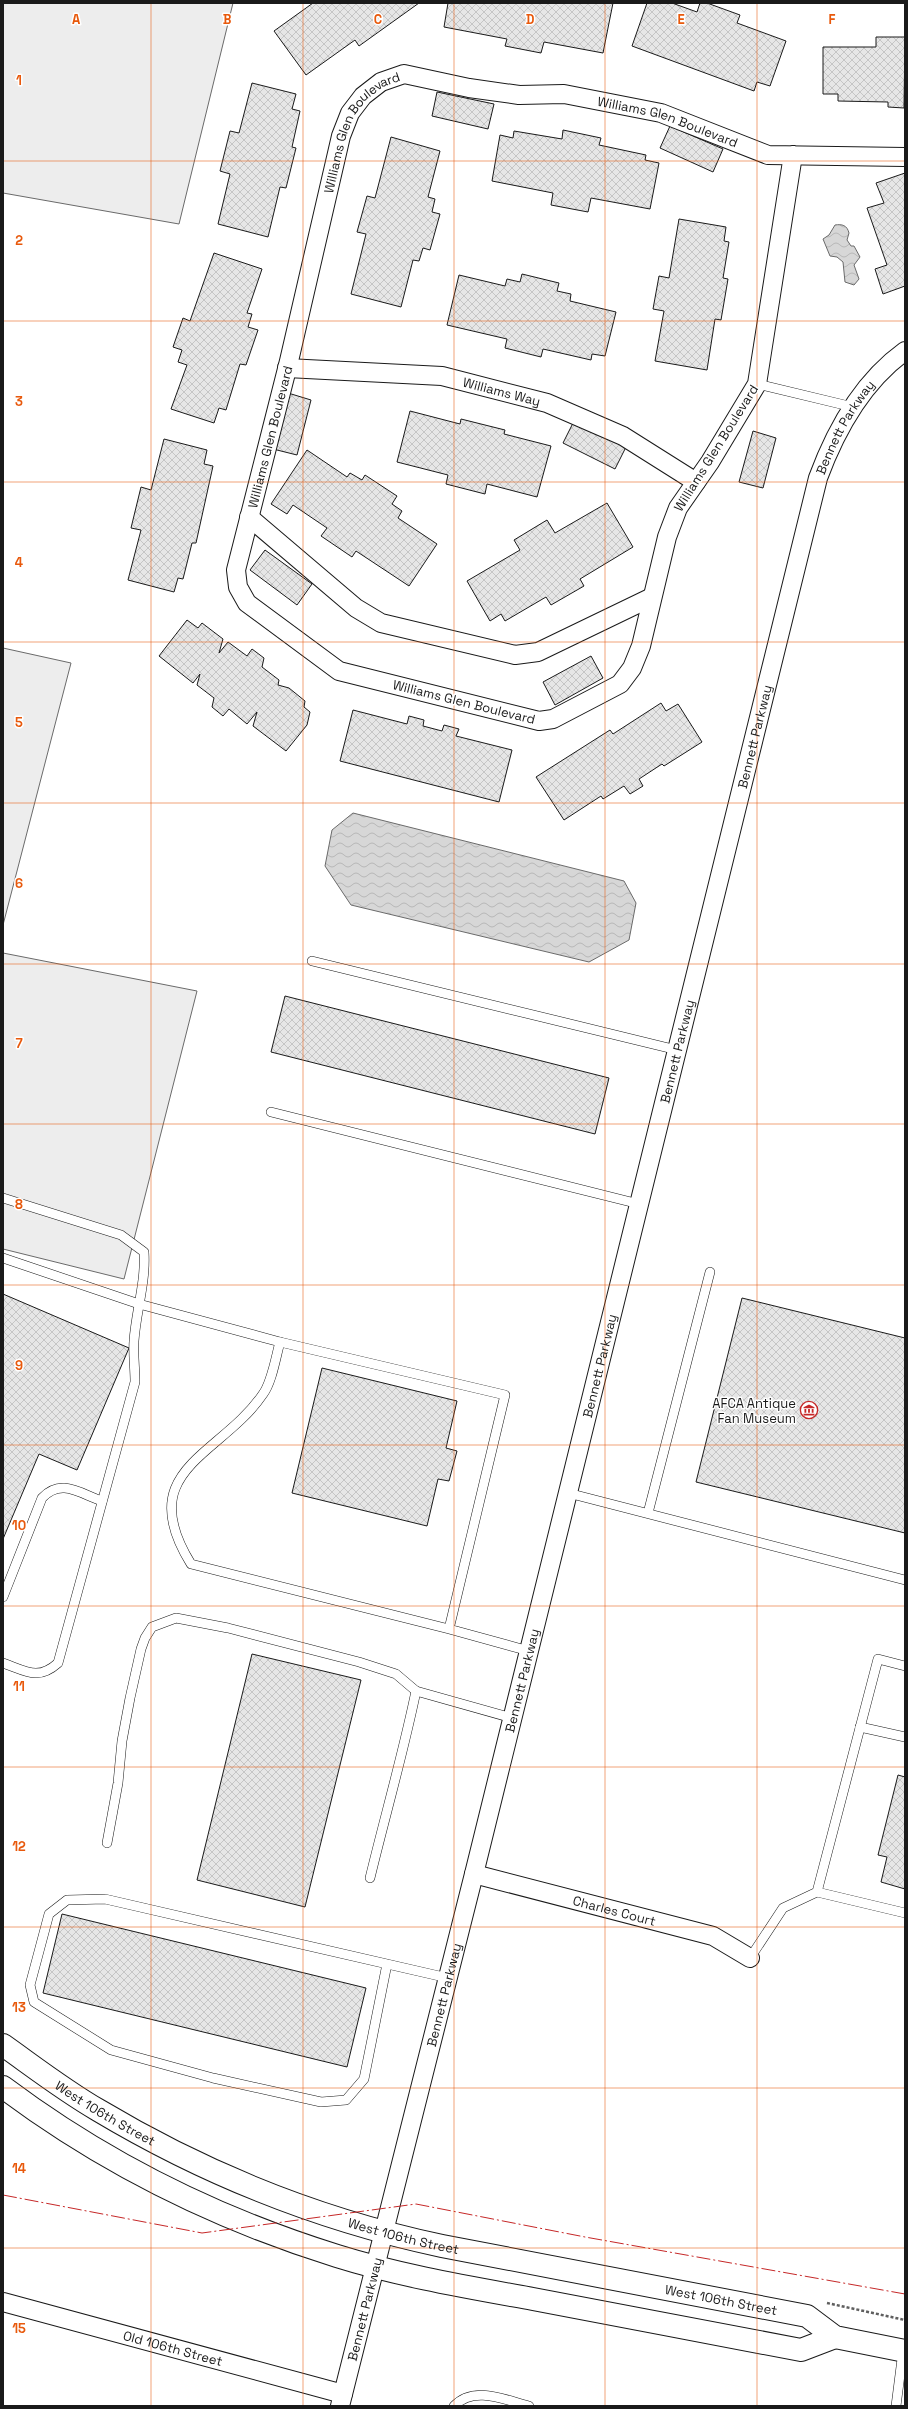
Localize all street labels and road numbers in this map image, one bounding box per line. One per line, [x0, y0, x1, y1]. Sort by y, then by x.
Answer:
street label: Williams Glen Boulevard [320, 68, 402, 195]
street label: Williams Glen Boulevard [596, 92, 740, 151]
street label: Williams Glen Boulevard [244, 364, 296, 510]
street label: Williams Way [461, 373, 542, 410]
street label: Bennett Parkway [812, 376, 878, 477]
street label: Williams Glen Boulevard [670, 381, 762, 515]
street label: Williams Glen Boulevard [391, 676, 537, 728]
street label: Bennett Parkway [733, 683, 775, 790]
street label: Bennett Parkway [656, 998, 698, 1105]
street label: Bennett Parkway [578, 1312, 620, 1419]
street label: Bennett Parkway [501, 1627, 543, 1734]
street label: Charles Court [571, 1891, 658, 1929]
street label: Bennett Parkway [422, 1941, 465, 2048]
street label: West 106th Street [52, 2077, 158, 2149]
street label: West 106th Street [346, 2214, 460, 2258]
street label: Bennett Parkway [343, 2255, 386, 2363]
street label: West 106th Street [664, 2280, 779, 2319]
street label: Old 106th Street [121, 2326, 225, 2370]

